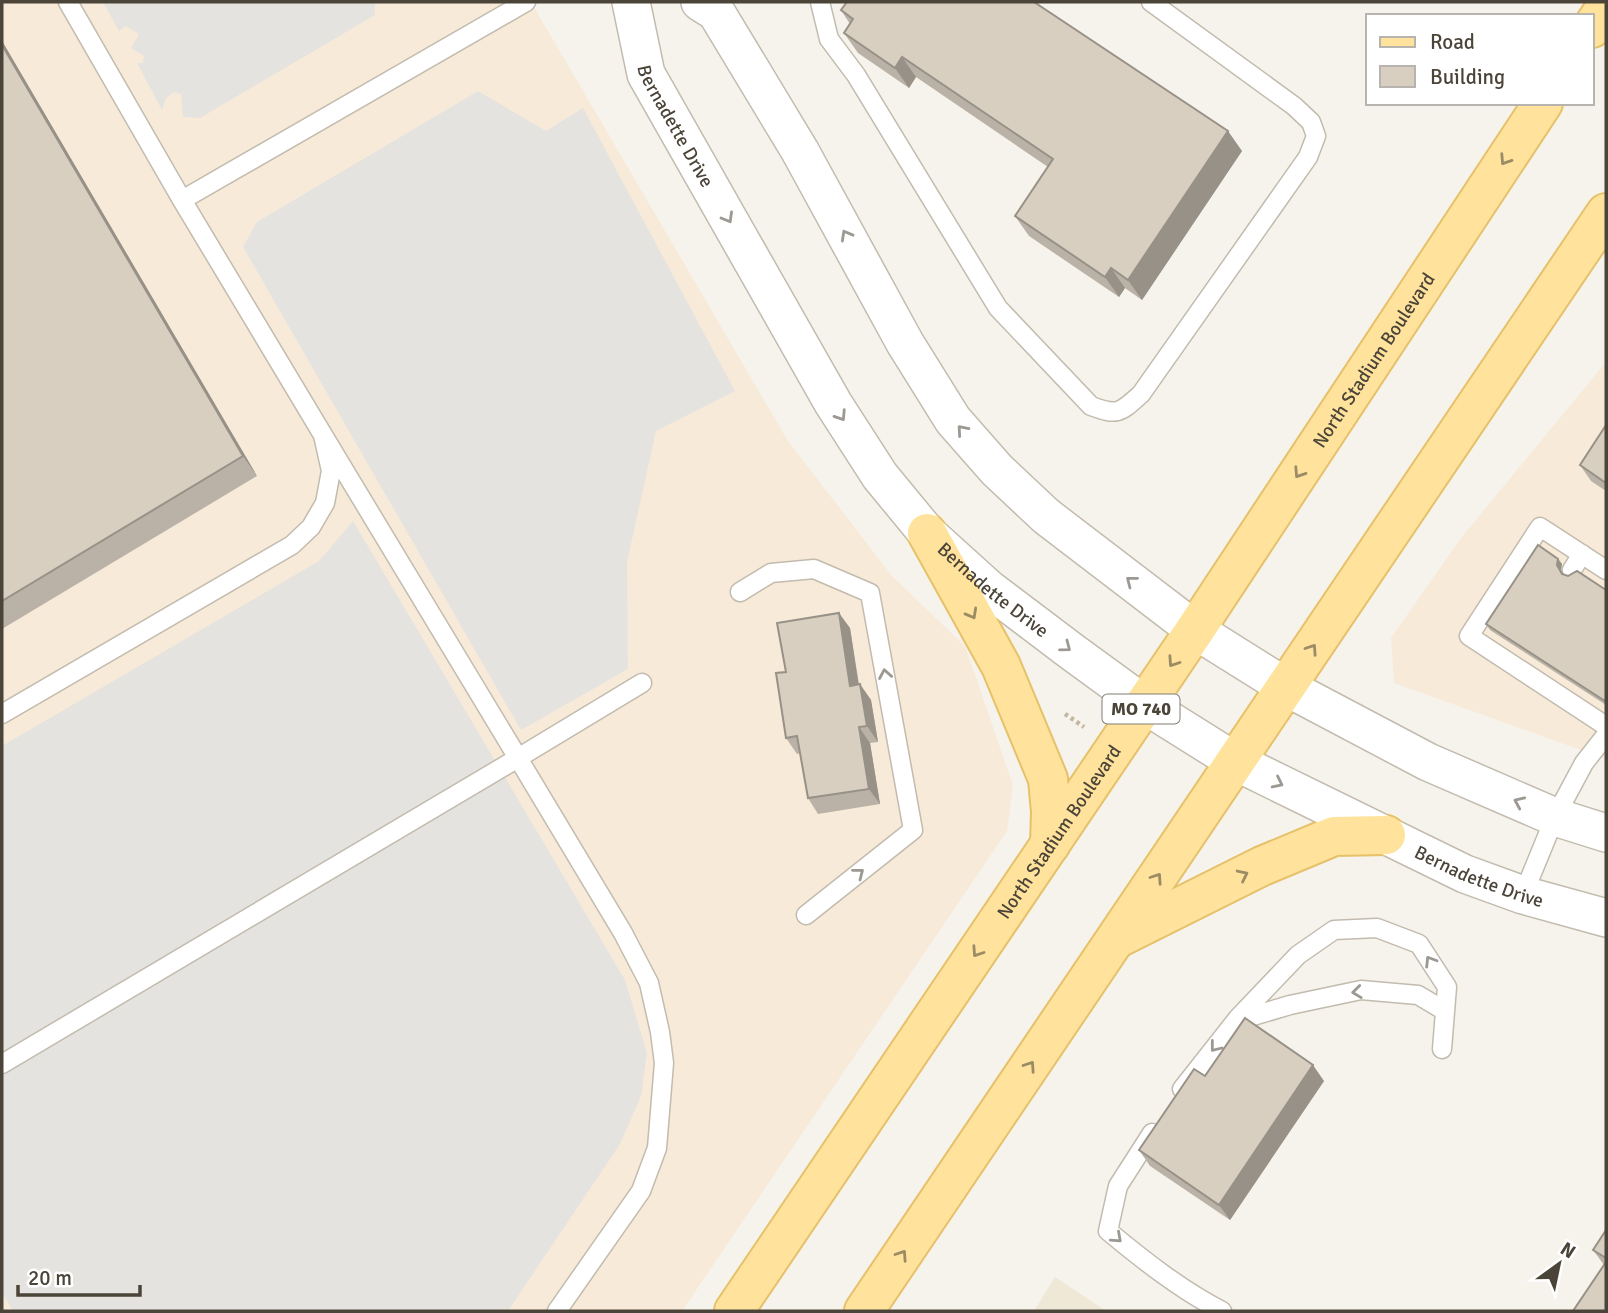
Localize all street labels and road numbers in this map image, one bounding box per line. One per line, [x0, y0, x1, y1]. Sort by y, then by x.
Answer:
street label: Bernadette Drive [631, 63, 719, 192]
street label: North Stadium Boulevard [1308, 268, 1441, 453]
street label: Bernadette Drive [932, 537, 1053, 643]
road number: MO 740 [1102, 694, 1180, 724]
street label: North Stadium Boulevard [992, 741, 1127, 924]
street label: Bernadette Drive [1410, 840, 1546, 913]

